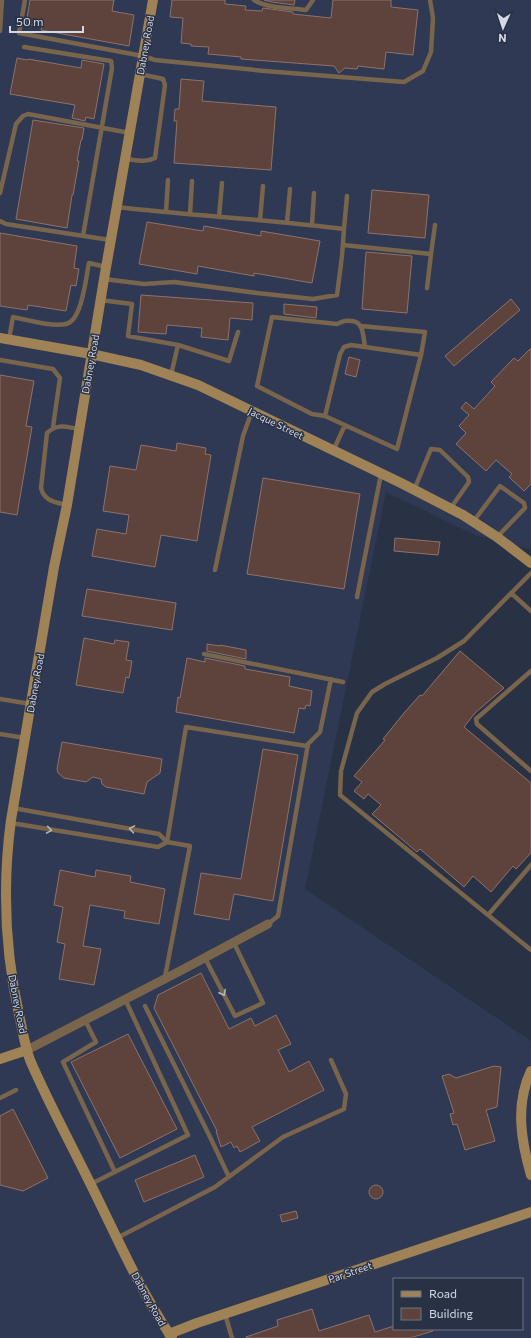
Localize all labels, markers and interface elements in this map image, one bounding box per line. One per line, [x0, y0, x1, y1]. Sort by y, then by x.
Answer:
scale bar [10, 8, 83, 34]
north arrow [483, 8, 523, 48]
text: 50 m [16, 14, 44, 28]
street label: Dabney Road [134, 14, 156, 76]
text: N [498, 32, 507, 45]
street label: Dabney Road [79, 333, 101, 395]
street label: Jacque Street [246, 404, 306, 442]
street label: Dabney Road [24, 652, 46, 714]
one-way arrow [46, 825, 52, 833]
one-way arrow [129, 826, 135, 834]
street label: Dabney Road [6, 973, 30, 1035]
one-way arrow [218, 989, 226, 996]
street label: Par Street [326, 1259, 374, 1285]
street label: Dabney Road [129, 1270, 169, 1328]
legend [393, 1278, 523, 1330]
text: Road [429, 1286, 457, 1300]
text: Building [429, 1306, 473, 1320]

